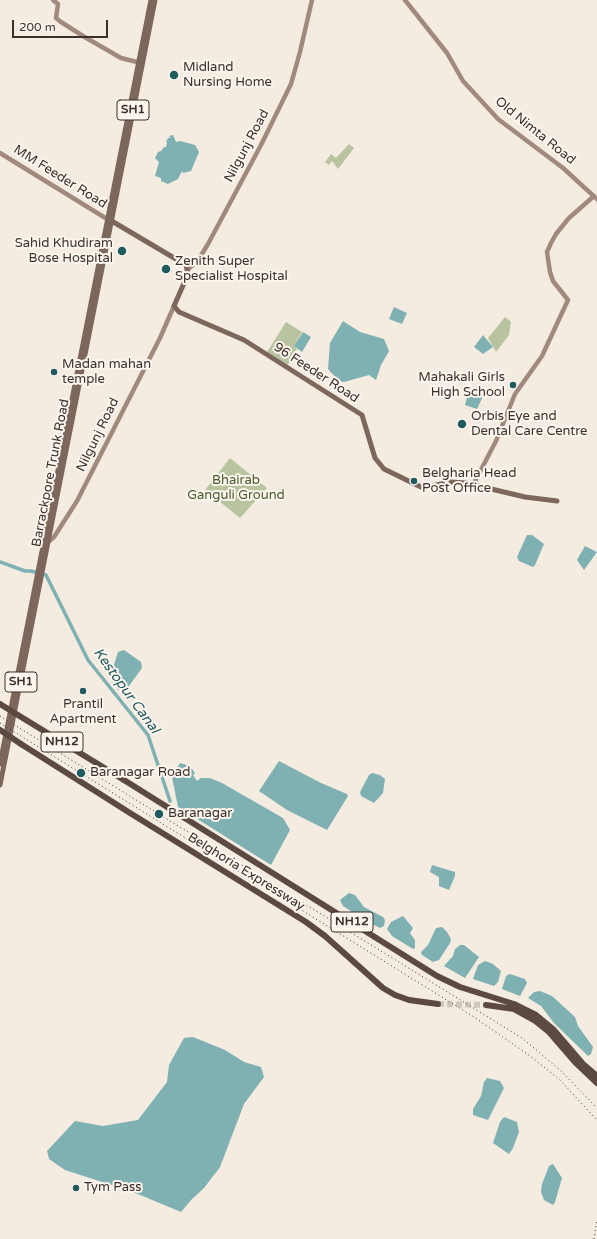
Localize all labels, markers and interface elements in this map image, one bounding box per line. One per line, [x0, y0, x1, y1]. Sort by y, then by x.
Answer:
scale bar [14, 12, 110, 38]
text: 200 m [19, 20, 56, 34]
place label: Midland Nursing Home [183, 60, 272, 91]
marker: Midland Nursing Home [168, 69, 180, 81]
street label: Old Nimta Road [492, 94, 578, 168]
road number: SH1 [117, 100, 149, 120]
street label: Nilgunj Road [221, 107, 273, 185]
street label: MM Feeder Road [10, 142, 110, 212]
place label: Sahid Khudiram Bose Hospital [15, 236, 113, 267]
marker: Sahid Khudiram Bose Hospital [116, 245, 128, 257]
place label: Zenith Super Specialist Hospital [175, 254, 288, 285]
marker: Zenith Super Specialist Hospital [160, 263, 172, 275]
street label: 96 Feeder Road [270, 340, 362, 406]
place label: Madan mahan temple [62, 357, 151, 388]
marker: Madan mahan temple [49, 367, 59, 377]
place label: Mahakali Girls High School [418, 370, 505, 401]
marker: Mahakali Girls High School [508, 380, 518, 390]
street label: Nilgunj Road [73, 396, 123, 474]
street label: Barrackpore Trunk Road [29, 398, 73, 548]
place label: Orbis Eye and Dental Care Centre [471, 409, 587, 440]
marker: Orbis Eye and Dental Care Centre [456, 418, 468, 430]
place label: Belgharia Head Post Office [422, 466, 516, 497]
park label: Bhairab Ganguli Ground [187, 473, 285, 504]
marker: Belgharia Head Post Office [409, 476, 419, 486]
water label: Kestopur Canal [89, 645, 163, 737]
road number: SH1 [5, 672, 37, 692]
marker: Prantil Apartment [78, 686, 88, 696]
place label: Prantil Apartment [49, 697, 117, 728]
road number: NH12 [41, 732, 83, 752]
place label: Baranagar Road [90, 765, 190, 781]
marker: Baranagar Road [75, 767, 87, 779]
place label: Baranagar [168, 806, 232, 822]
marker: Baranagar [153, 808, 165, 820]
street label: Belghoria Expressway [185, 830, 307, 914]
road number: NH12 [331, 912, 373, 932]
place label: Tym Pass [84, 1180, 141, 1196]
marker: Tym Pass [71, 1183, 81, 1193]

